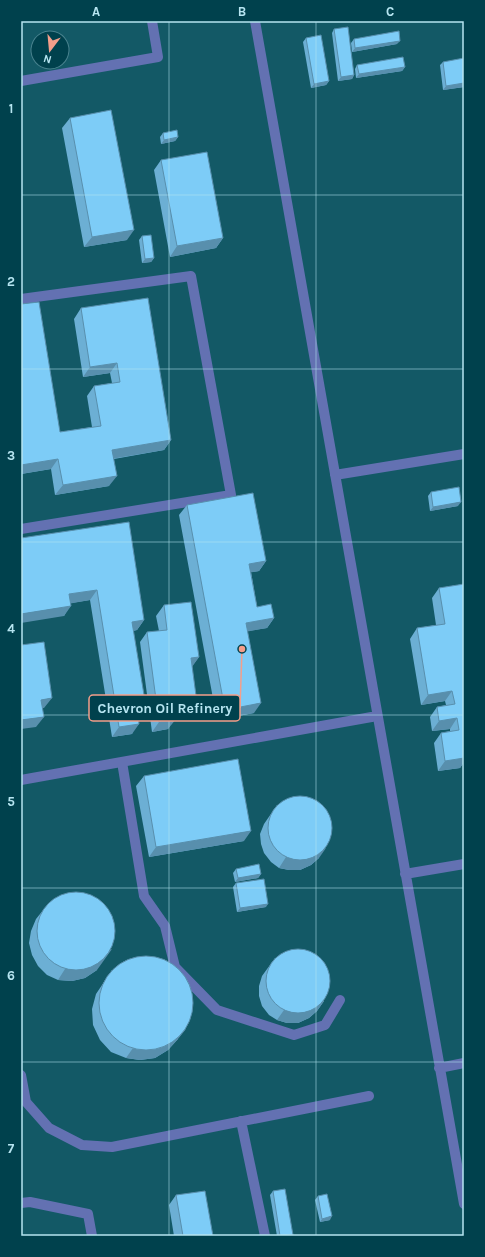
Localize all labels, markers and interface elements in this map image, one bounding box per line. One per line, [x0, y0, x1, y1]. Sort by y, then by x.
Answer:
text: A [92, 4, 100, 19]
text: B [238, 4, 246, 19]
text: C [386, 4, 394, 19]
north arrow [30, 30, 70, 70]
text: N [42, 52, 53, 66]
text: 1 [9, 101, 13, 116]
text: 2 [7, 274, 15, 289]
text: 3 [7, 448, 15, 463]
text: 4 [7, 621, 15, 636]
callout: Chevron Oil Refinery [89, 695, 240, 721]
text: Chevron Oil Refinery [98, 700, 232, 717]
text: 5 [7, 794, 15, 809]
text: 6 [7, 968, 15, 983]
text: 7 [8, 1141, 15, 1156]

